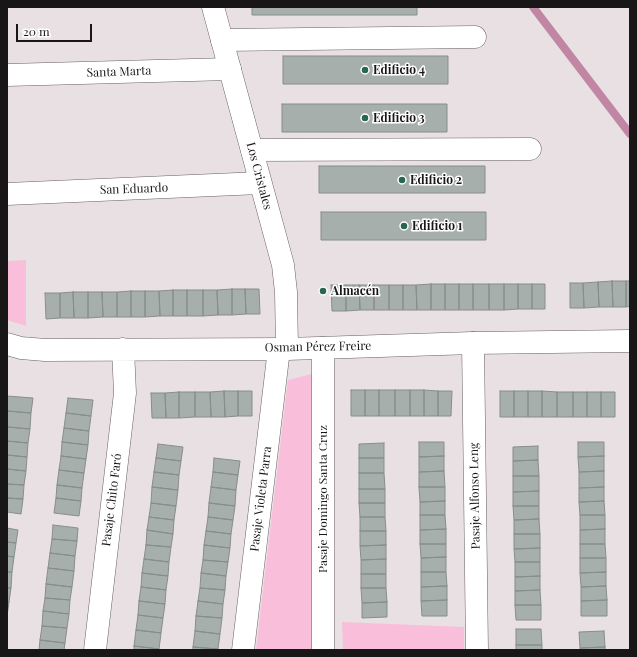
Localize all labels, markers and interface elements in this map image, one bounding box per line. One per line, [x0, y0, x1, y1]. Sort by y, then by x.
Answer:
scale bar [18, 16, 94, 42]
text: 20 m [23, 23, 50, 39]
place label: Edificio 4 [373, 63, 425, 77]
street label: Santa Marta [86, 64, 152, 80]
marker: Edificio 4 [360, 65, 370, 75]
place label: Edificio 3 [373, 111, 425, 125]
marker: Edificio 3 [360, 113, 370, 123]
street label: Los Cristales [243, 141, 275, 211]
place label: Edificio 2 [410, 173, 462, 187]
marker: Edificio 2 [397, 175, 407, 185]
street label: San Eduardo [100, 181, 168, 197]
place label: Edificio 1 [412, 219, 462, 233]
marker: Edificio 1 [399, 221, 409, 231]
place label: Almacén [331, 284, 379, 298]
marker: Almacén [318, 286, 328, 296]
street label: Osman Pérez Freire [265, 339, 371, 355]
street label: Pasaje Domingo Santa Cruz [316, 425, 330, 573]
street label: Pasaje Alfonso Leng [467, 443, 483, 549]
street label: Pasaje Violeta Parra [247, 446, 275, 552]
street label: Pasaje Chito Faró [99, 453, 125, 547]

